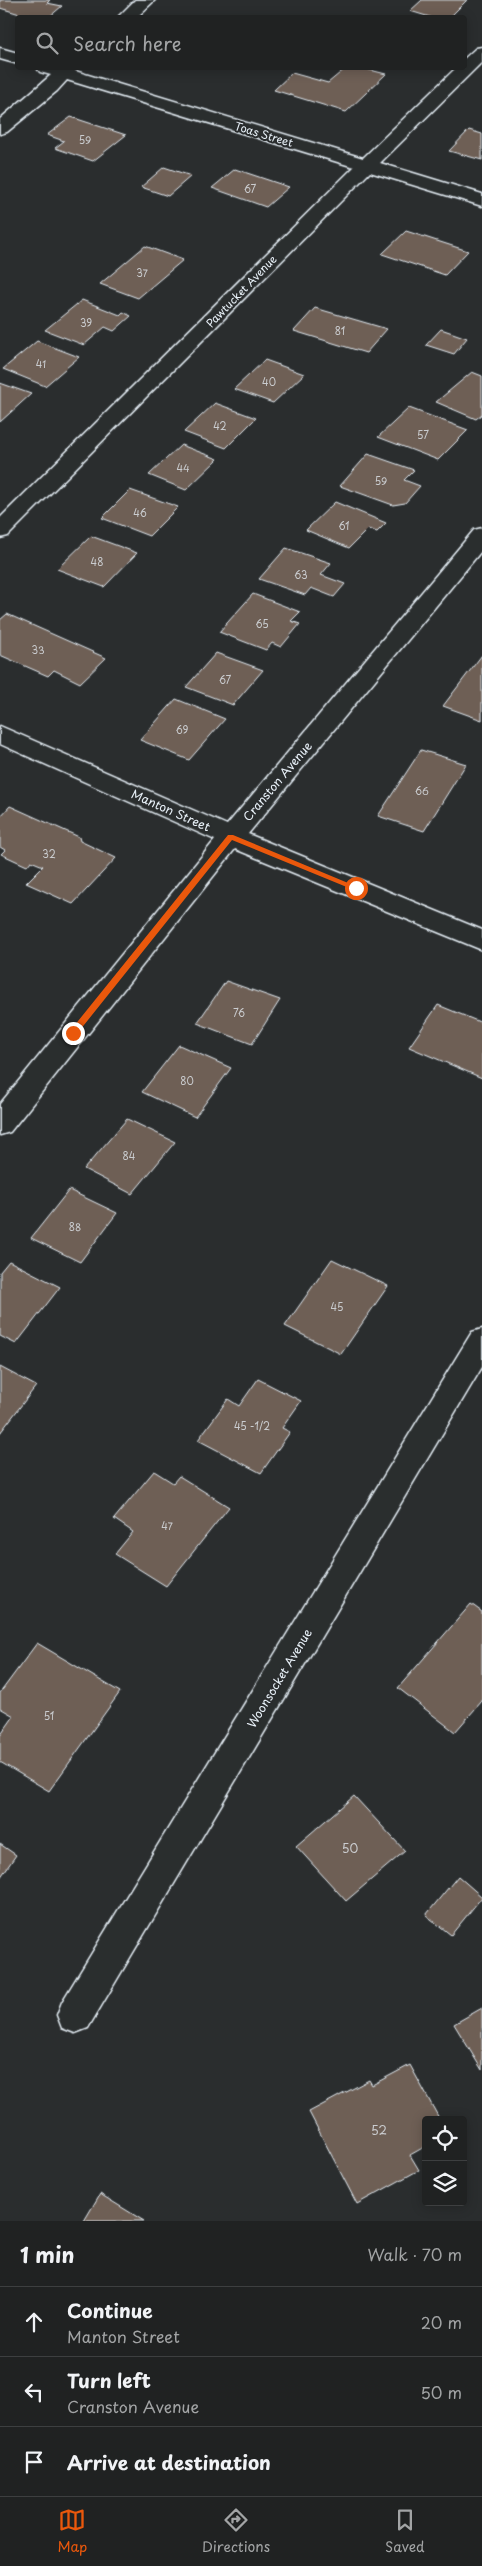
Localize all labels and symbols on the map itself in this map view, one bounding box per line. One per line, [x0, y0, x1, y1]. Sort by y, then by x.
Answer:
street label: Toas Street [233, 117, 296, 151]
house number: 59 [79, 132, 91, 147]
house number: 67 [244, 181, 256, 196]
street label: Pawtucket Avenue [202, 251, 280, 331]
house number: 37 [136, 265, 149, 280]
house number: 39 [80, 315, 92, 330]
house number: 81 [335, 323, 345, 338]
house number: 41 [36, 356, 46, 371]
house number: 40 [262, 374, 276, 389]
house number: 42 [213, 418, 227, 433]
house number: 57 [417, 427, 429, 442]
house number: 44 [176, 460, 190, 475]
house number: 59 [375, 473, 387, 488]
house number: 46 [133, 505, 147, 520]
house number: 61 [338, 518, 350, 533]
house number: 48 [91, 554, 103, 569]
house number: 63 [294, 567, 308, 582]
house number: 65 [255, 616, 269, 631]
house number: 33 [31, 642, 45, 657]
house number: 67 [219, 672, 231, 687]
house number: 69 [176, 722, 188, 737]
street label: Cranston Avenue [238, 737, 316, 825]
house number: 66 [415, 783, 429, 798]
street label: Manton Street [129, 785, 213, 835]
house number: 32 [42, 846, 56, 861]
route start [345, 877, 368, 900]
house number: 76 [233, 1005, 245, 1020]
route end [62, 1022, 85, 1045]
house number: 80 [180, 1073, 194, 1088]
house number: 84 [123, 1148, 136, 1163]
house number: 88 [69, 1219, 81, 1234]
house number: 45 [331, 1299, 343, 1314]
house number: 45 -1/2 [234, 1418, 270, 1433]
house number: 47 [161, 1518, 174, 1533]
street label: Woonsocket Avenue [242, 1625, 316, 1731]
house number: 51 [44, 1708, 54, 1723]
house number: 50 [342, 1839, 358, 1857]
house number: 52 [371, 2121, 387, 2139]

